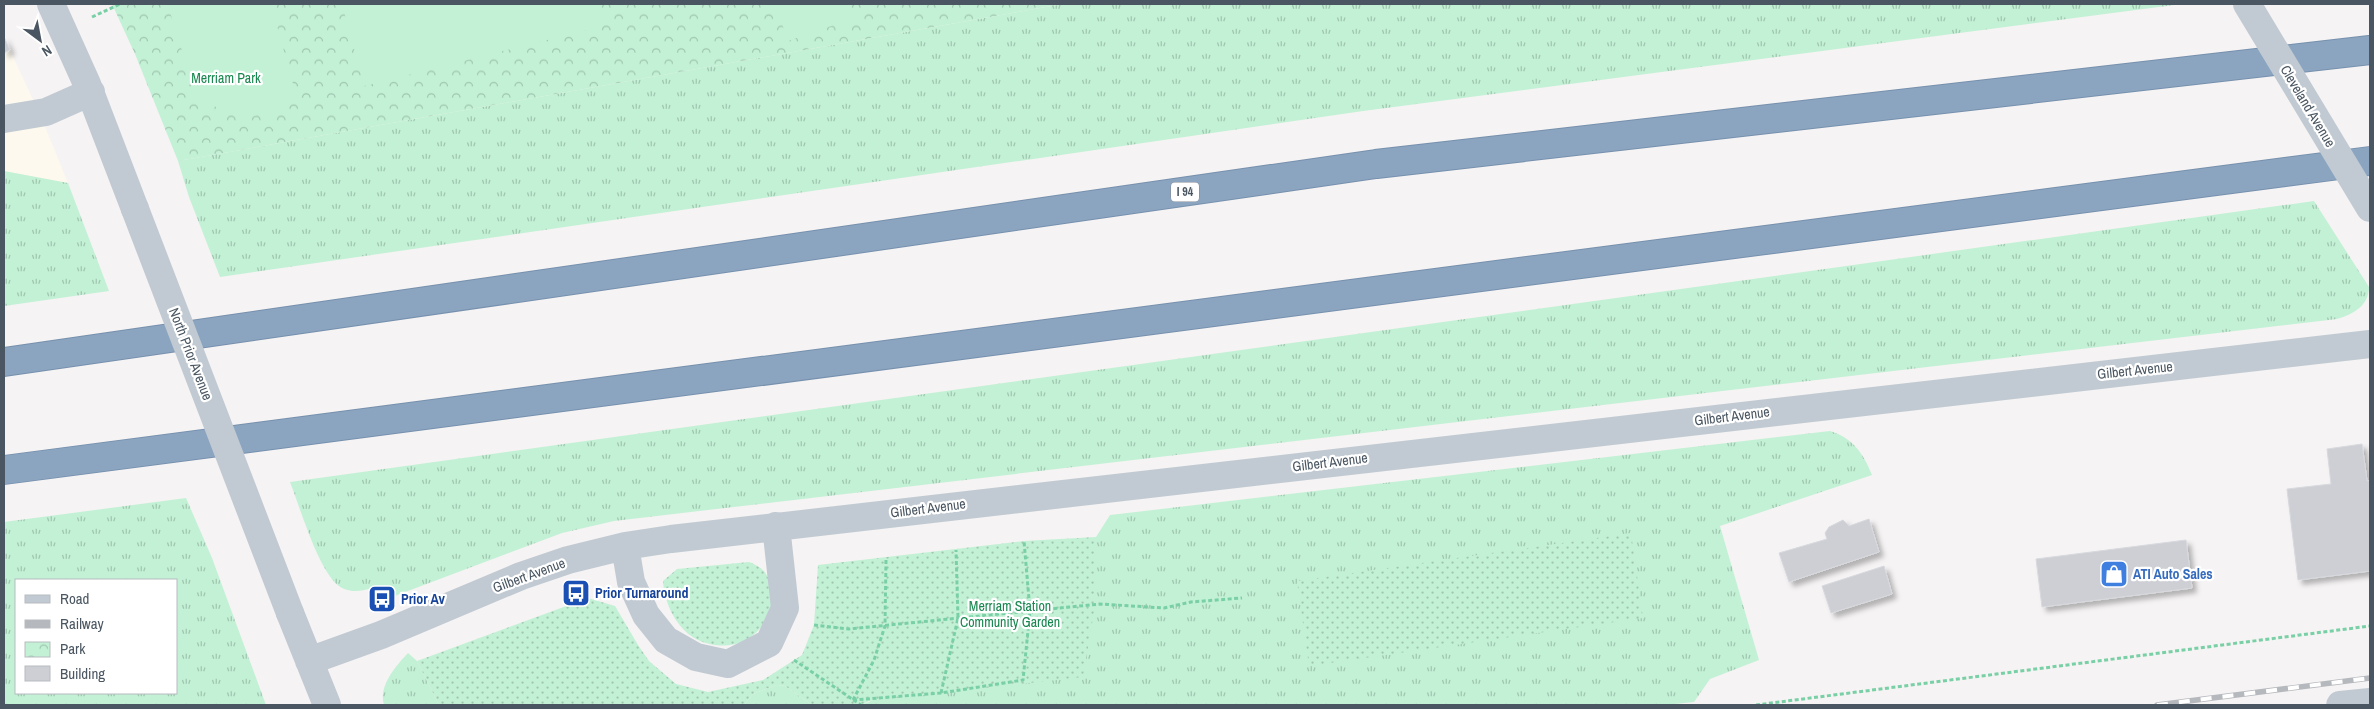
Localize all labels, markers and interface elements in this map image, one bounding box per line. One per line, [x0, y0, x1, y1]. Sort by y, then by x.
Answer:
north arrow [15, 15, 65, 65]
text: N [39, 41, 55, 61]
street label: Cleveland Avenue [2277, 62, 2339, 150]
park label: Merriam Park [191, 69, 261, 87]
road number: I 94 [1171, 182, 1199, 202]
street label: North Prior Avenue [165, 305, 217, 403]
street label: Gilbert Avenue [2096, 357, 2174, 383]
street label: Gilbert Avenue [1693, 402, 1771, 430]
street label: Gilbert Avenue [1291, 448, 1369, 476]
street label: Gilbert Avenue [889, 494, 967, 522]
street label: Gilbert Avenue [490, 554, 568, 596]
shop icon: ATI Auto Sales [2099, 559, 2129, 589]
place label: ATI Auto Sales [2133, 565, 2213, 583]
bus stop icon: Prior Turnaround [561, 578, 591, 608]
legend [15, 579, 178, 694]
bus stop icon: Prior Av [367, 584, 397, 614]
place label: Prior Turnaround [595, 584, 689, 602]
text: Road [60, 588, 89, 609]
place label: Prior Av [401, 590, 445, 608]
park label: Merriam Station Community Garden [960, 597, 1060, 631]
text: Railway [60, 613, 105, 634]
text: Park [60, 638, 86, 659]
text: Building [60, 663, 105, 684]

